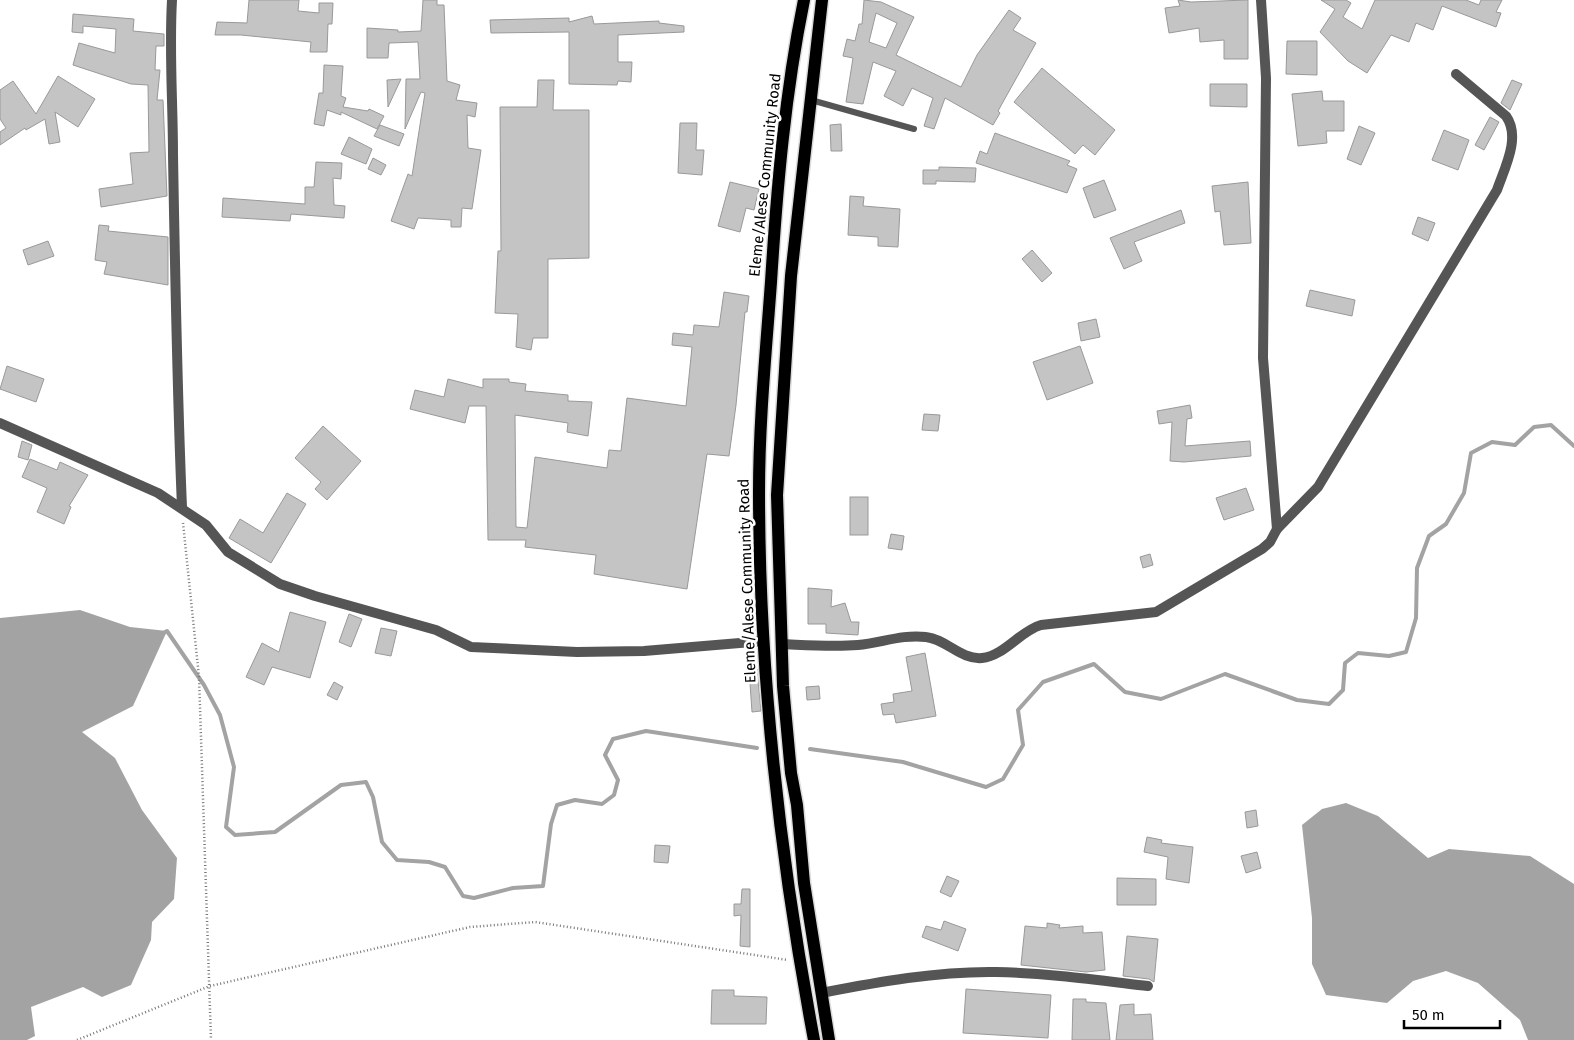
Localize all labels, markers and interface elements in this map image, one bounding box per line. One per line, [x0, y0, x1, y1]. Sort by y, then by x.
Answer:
street label: Eleme/Alese Community Road [745, 72, 785, 278]
street label: Eleme/Alese Community Road [734, 478, 760, 684]
scale bar [1404, 998, 1500, 1030]
text: 50 m [1412, 1006, 1445, 1024]

